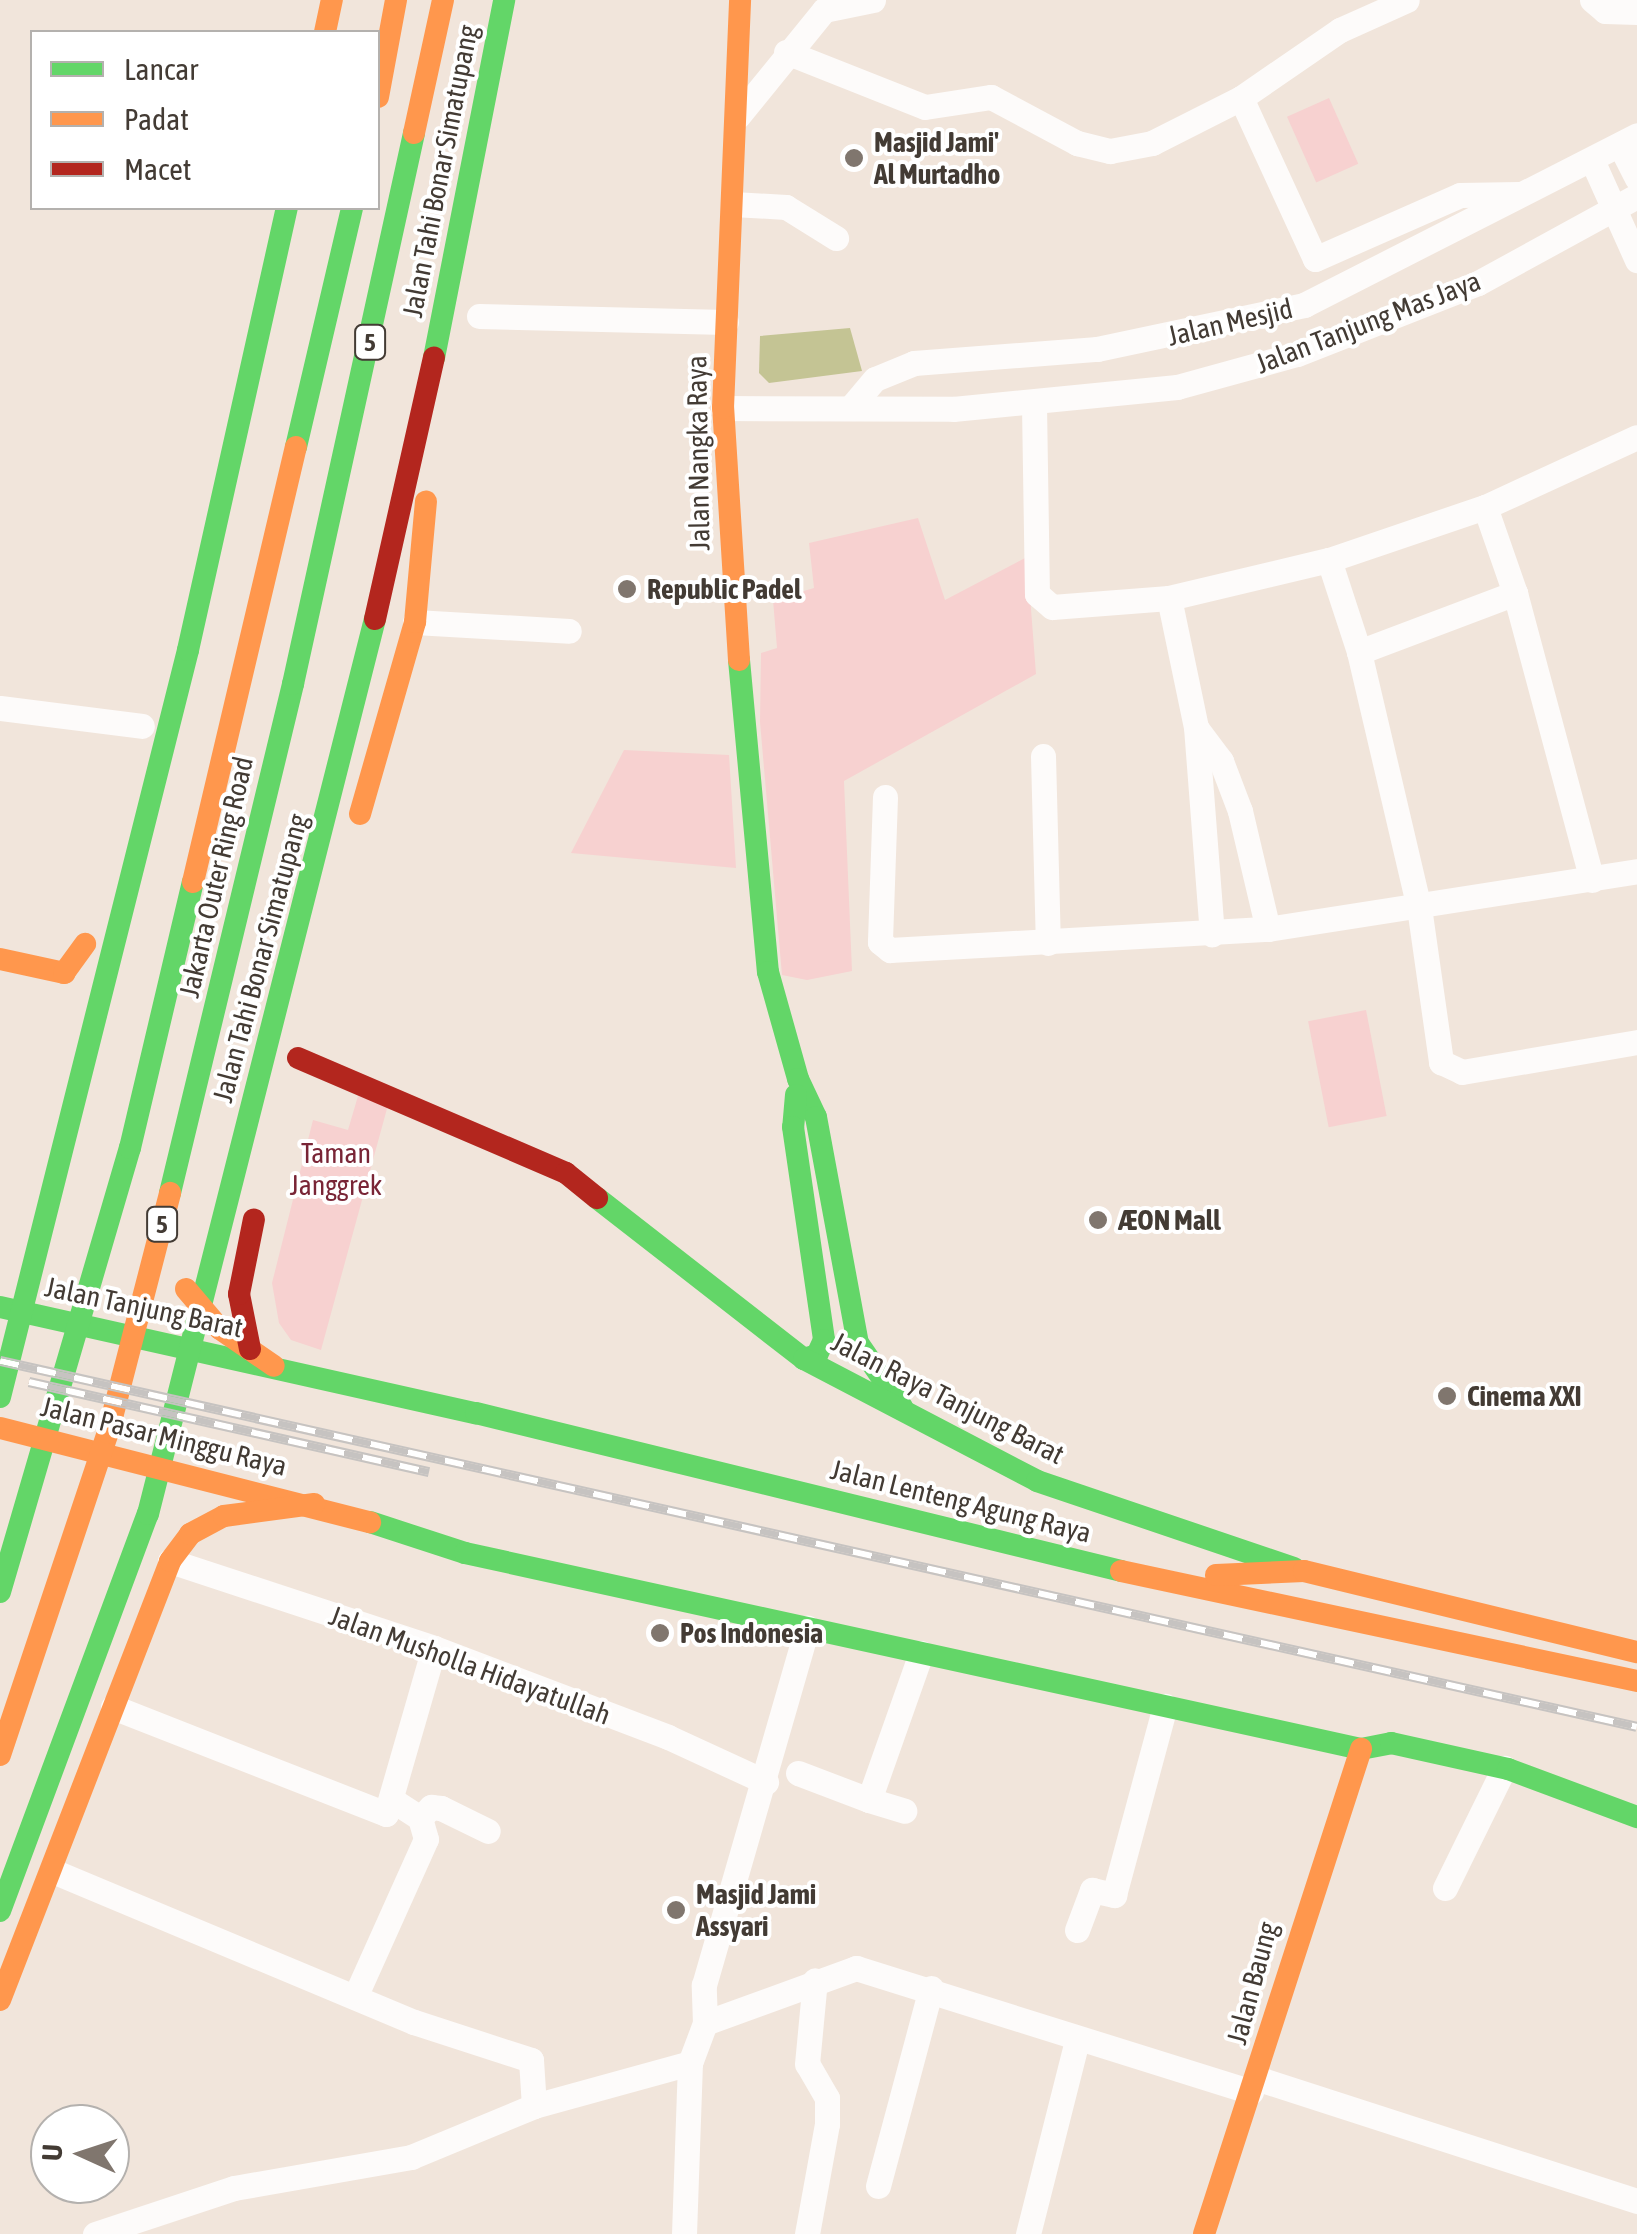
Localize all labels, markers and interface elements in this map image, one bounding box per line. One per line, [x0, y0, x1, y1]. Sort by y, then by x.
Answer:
street label: Jalan Tahi Bonar Simatupang [395, 22, 485, 320]
legend [30, 30, 380, 210]
text: Lancar [124, 52, 198, 86]
text: Padat [124, 102, 189, 136]
place label: Masjid Jami' Al Murtadho [874, 125, 1000, 191]
marker: Masjid Jami' Al Murtadho [843, 147, 865, 169]
text: Macet [124, 152, 191, 186]
street label: Jalan Tanjung Mas Jaya [1251, 264, 1485, 380]
street label: Jalan Mesjid [1164, 291, 1296, 353]
road number: 5 [352, 322, 388, 362]
street label: Jalan Nangka Raya [679, 355, 717, 551]
place label: Republic Padel [647, 572, 801, 606]
marker: Republic Padel [616, 578, 638, 600]
street label: Jakarta Outer Ring Road [172, 753, 260, 1001]
street label: Jalan Tahi Bonar Simatupang [205, 810, 315, 1106]
park label: Taman Janggrek [290, 1136, 382, 1202]
place label: ÆON Mall [1118, 1203, 1221, 1237]
road number: 5 [144, 1204, 180, 1244]
marker: ÆON Mall [1087, 1209, 1109, 1231]
street label: Jalan Tanjung Barat [42, 1270, 246, 1344]
street label: Jalan Raya Tanjung Barat [826, 1325, 1070, 1471]
place label: Cinema XXI [1467, 1379, 1582, 1413]
marker: Cinema XXI [1436, 1385, 1458, 1407]
street label: Jalan Pasar Minggu Raya [38, 1389, 290, 1483]
street label: Jalan Lenteng Agung Raya [827, 1452, 1095, 1550]
street label: Jalan Musholla Hidayatullah [325, 1598, 615, 1732]
place label: Pos Indonesia [680, 1616, 823, 1650]
marker: Pos Indonesia [649, 1622, 671, 1644]
place label: Masjid Jami Assyari [696, 1877, 816, 1943]
marker: Masjid Jami Assyari [665, 1899, 687, 1921]
street label: Jalan Baung [1220, 1918, 1284, 2048]
north arrow [30, 2104, 130, 2204]
text: U [36, 2143, 68, 2162]

